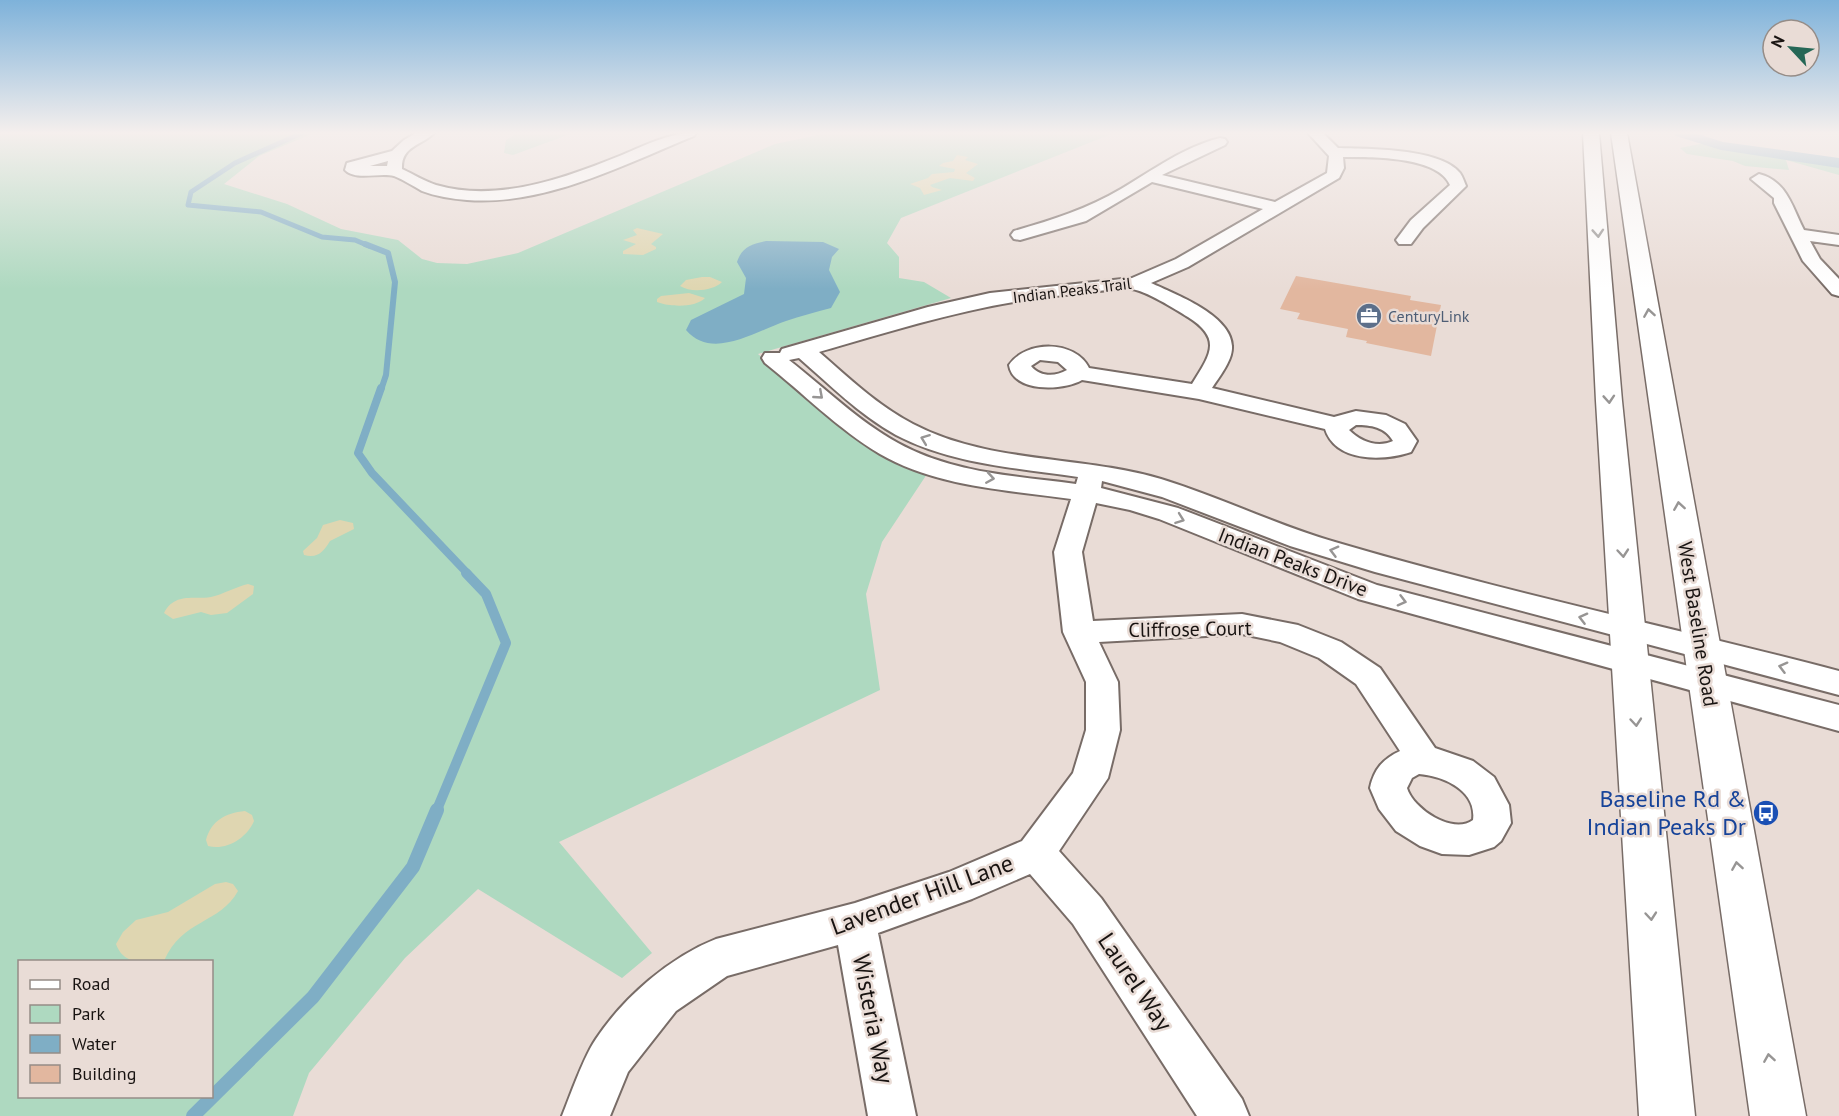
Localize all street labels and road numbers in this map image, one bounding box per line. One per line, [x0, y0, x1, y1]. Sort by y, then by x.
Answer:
street label: Indian Peaks Trail [1012, 273, 1133, 307]
street label: Indian Peaks Drive [1215, 522, 1371, 602]
street label: West Baseline Road [1672, 540, 1724, 708]
street label: Cliffrose Court [1128, 615, 1252, 643]
street label: Lavender Hill Lane [826, 847, 1017, 942]
street label: Laurel Way [1091, 927, 1180, 1037]
street label: Wisteria Way [846, 952, 901, 1086]

